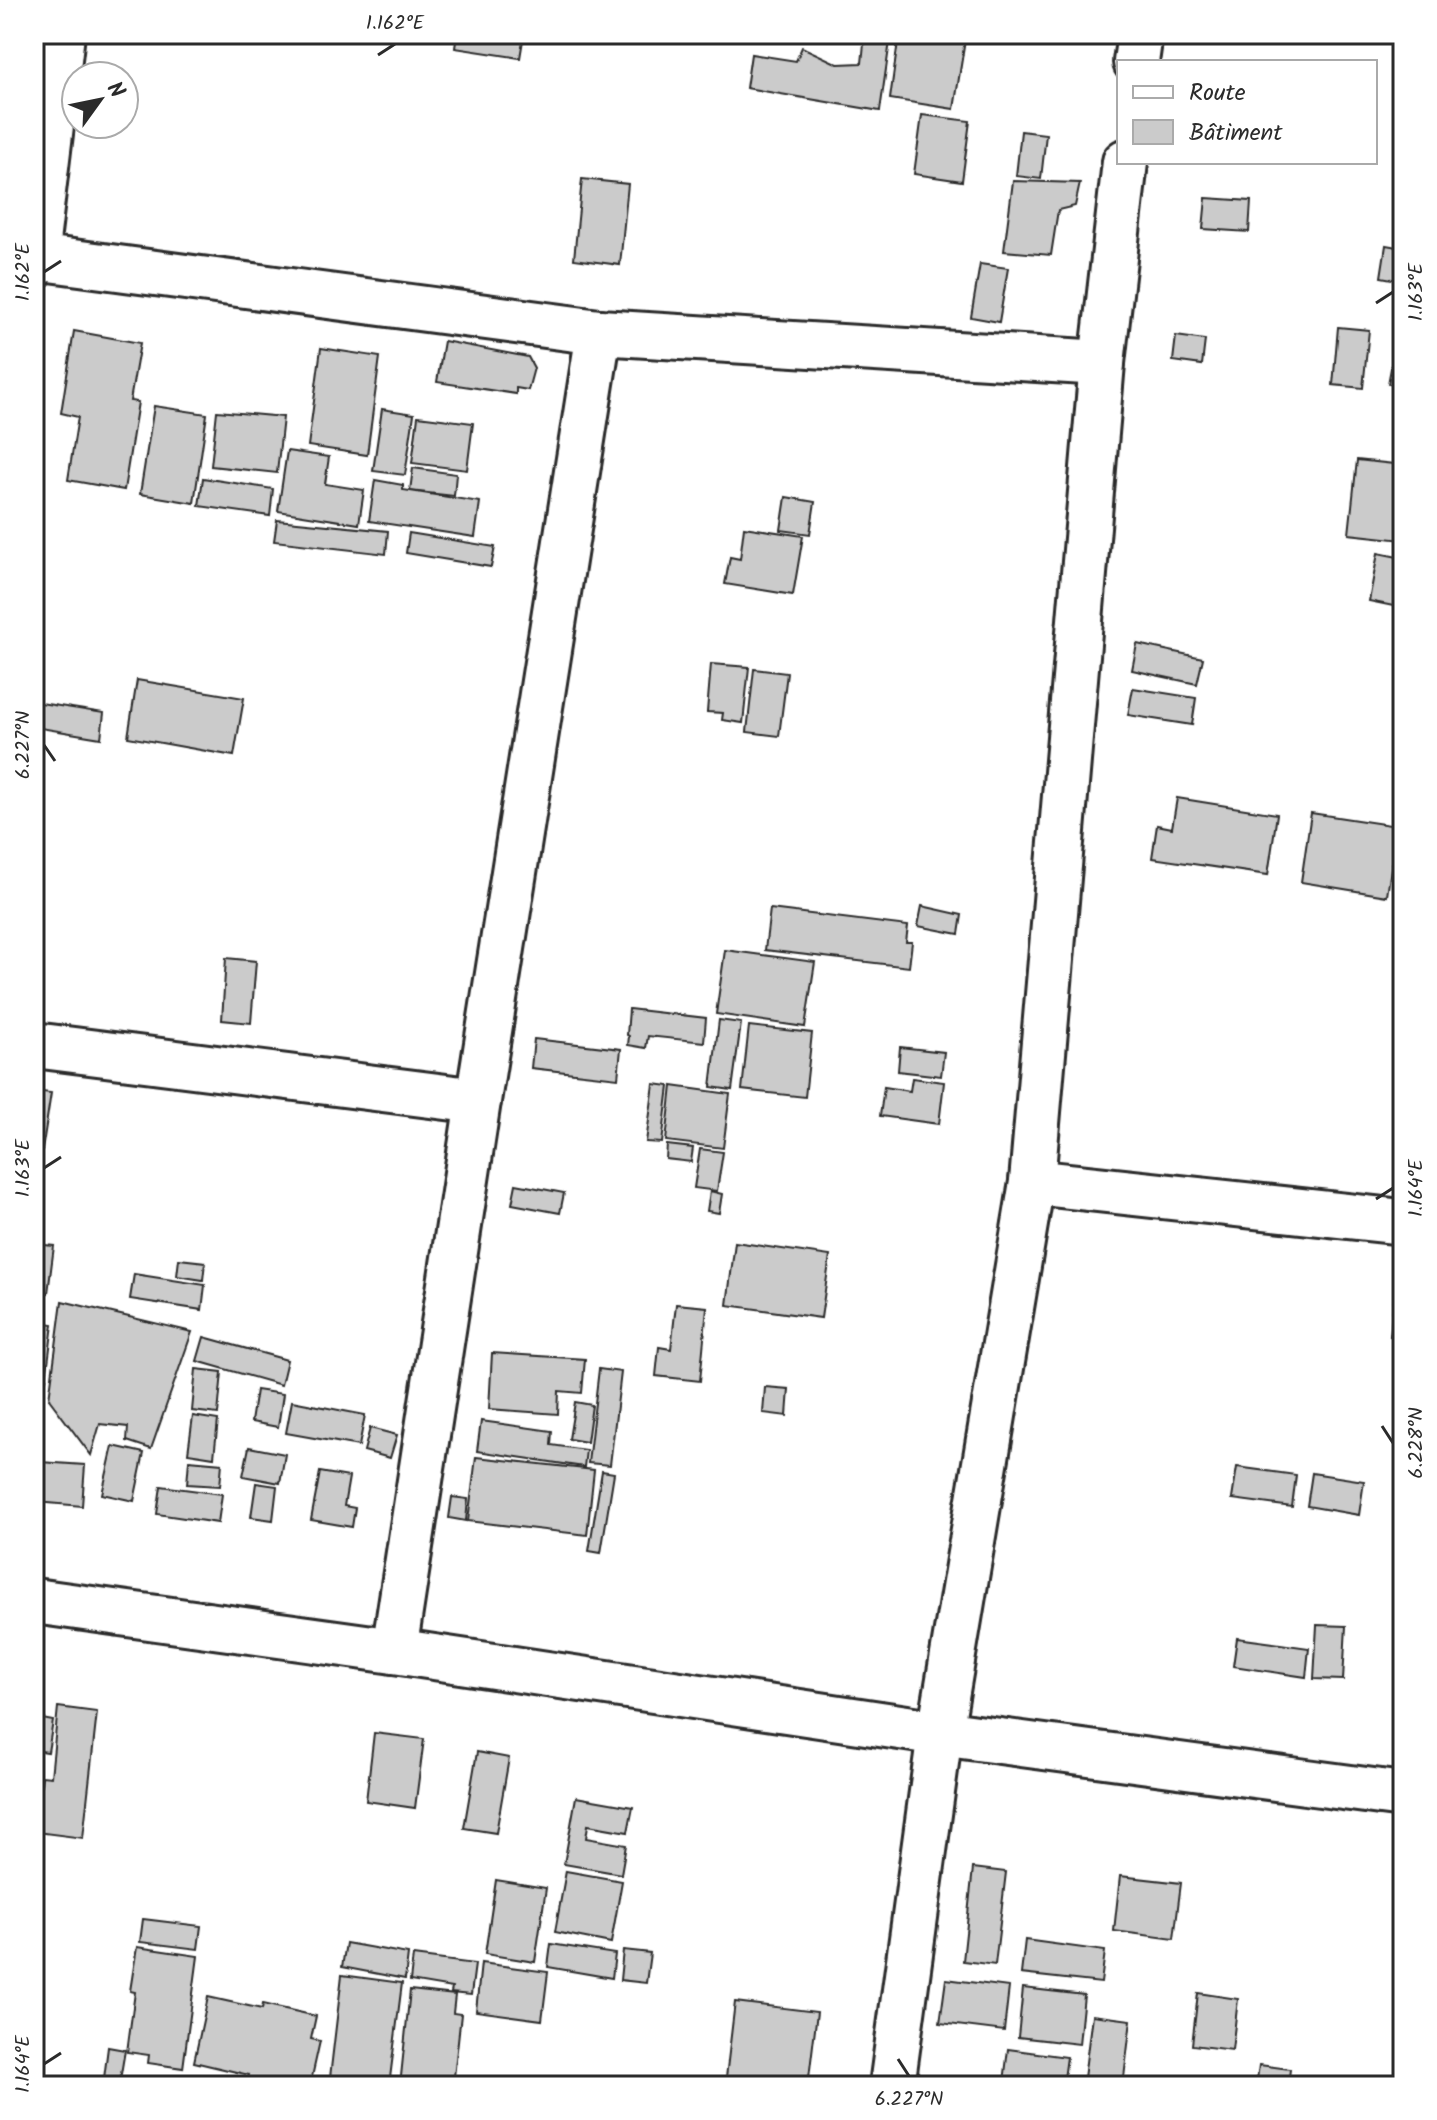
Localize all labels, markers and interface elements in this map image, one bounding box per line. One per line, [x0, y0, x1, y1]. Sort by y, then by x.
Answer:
text: 1.162°E [366, 8, 426, 40]
north arrow [60, 60, 140, 140]
legend [1117, 60, 1377, 164]
text: Route [1189, 74, 1246, 113]
text: N [96, 75, 133, 106]
text: Bâtiment [1189, 114, 1283, 153]
text: 1.162°E [8, 241, 40, 301]
text: 1.163°E [1401, 262, 1433, 321]
text: 6.227°N [8, 711, 40, 779]
text: 1.163°E [8, 1138, 40, 1197]
text: 1.164°E [1401, 1158, 1433, 1217]
text: 6.228°N [1401, 1407, 1433, 1479]
text: 1.164°E [8, 2034, 40, 2093]
text: 6.227°N [875, 2084, 943, 2116]

